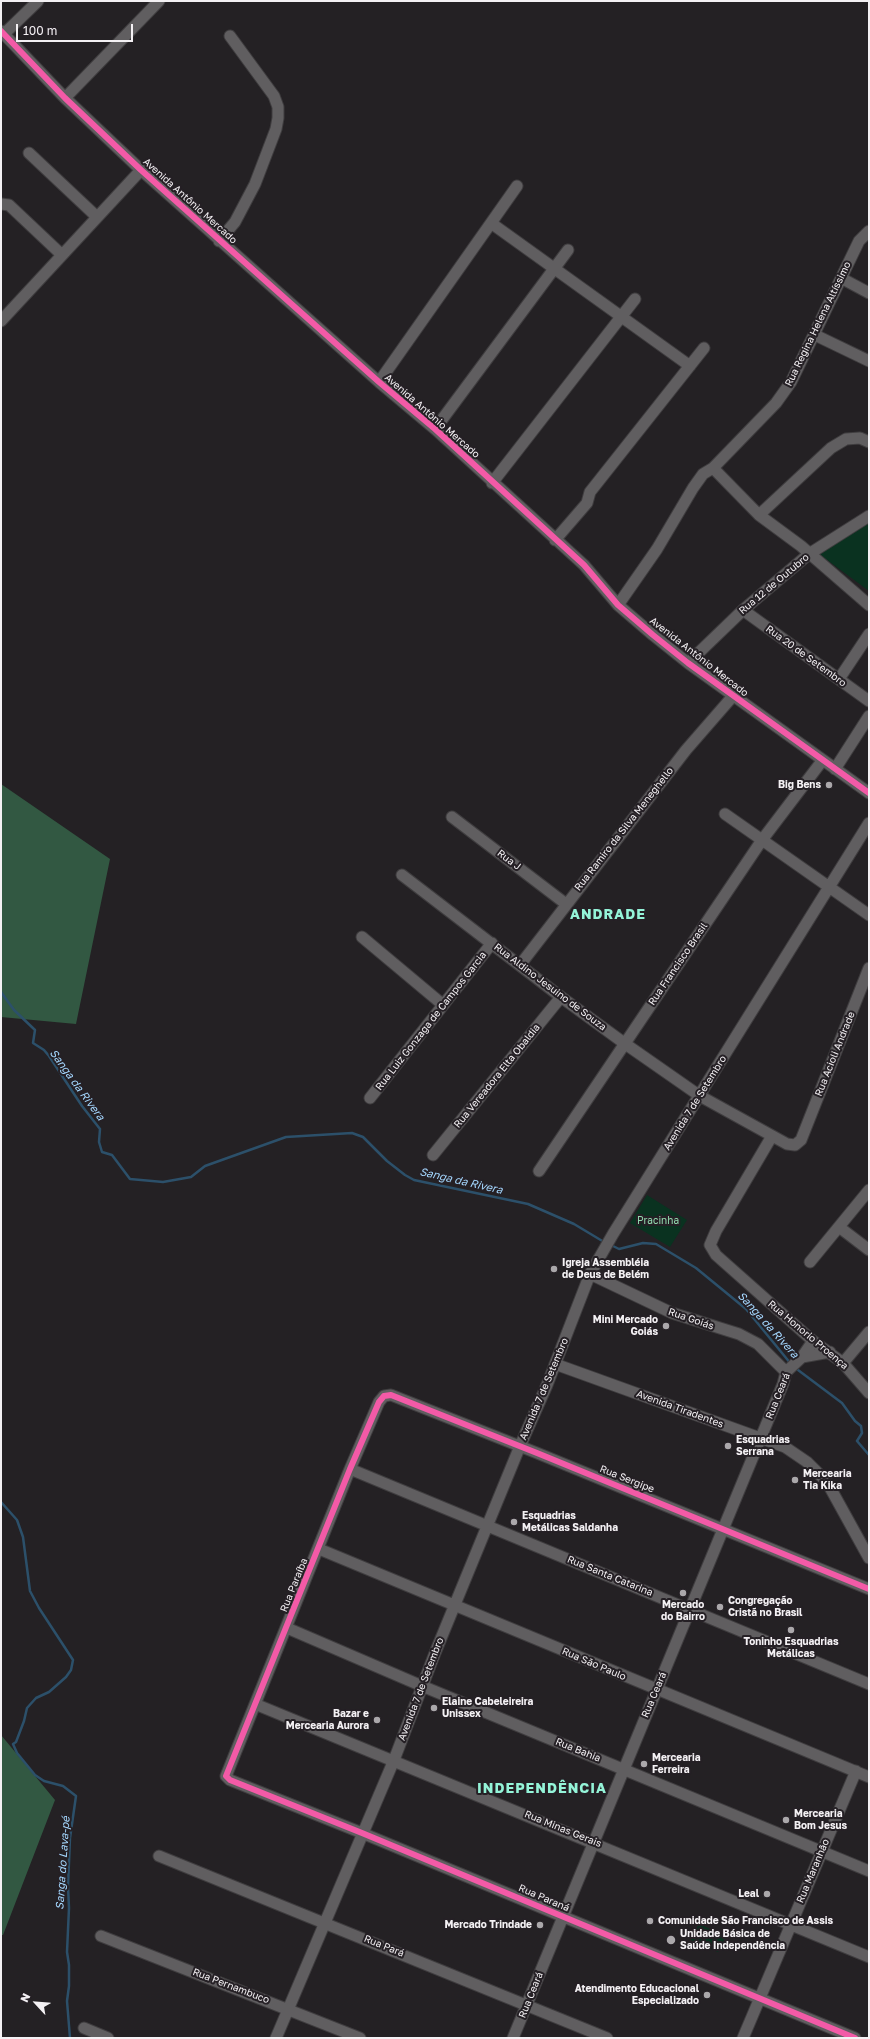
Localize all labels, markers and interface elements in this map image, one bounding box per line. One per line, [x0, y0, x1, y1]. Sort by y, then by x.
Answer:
scale bar [18, 16, 135, 42]
text: 100 m [23, 23, 57, 38]
street label: Avenida Antônio Mercado [141, 156, 239, 246]
street label: Rua Regina Helena Altíssimo [783, 260, 853, 388]
street label: Avenida Antônio Mercado [382, 371, 482, 461]
street label: Rua 12 de Outubro [736, 551, 812, 617]
street label: Avenida Antônio Mercado [647, 615, 751, 699]
street label: Rua 20 de Setembro [763, 623, 849, 689]
street label: Rua Ramiro da Silva Meneghello [572, 765, 676, 893]
place label: Big Bens [778, 779, 821, 791]
marker: Big Bens [824, 780, 834, 790]
street label: Rua J [495, 847, 523, 873]
district label: ANDRADE [570, 907, 646, 923]
street label: Rua Francisco Brasil [646, 920, 710, 1008]
street label: Rua Aldino Jesuino de Souza [491, 941, 609, 1033]
street label: Rua Luiz Gonzaga de Campos Garcia [373, 949, 489, 1093]
street label: Rua Acioli Andrade [813, 1010, 857, 1098]
street label: Rua Vereadora Elta Obaldia [451, 1022, 543, 1130]
water label: Sanga da Rivera [47, 1047, 107, 1123]
street label: Avenida 7 de Setembro [661, 1053, 729, 1153]
water label: Sanga da Rivera [418, 1165, 504, 1197]
park label: Pracinha [637, 1215, 679, 1227]
place label: Igreja Assembléia de Deus de Belém [562, 1257, 649, 1280]
marker: Igreja Assembléia de Deus de Belém [549, 1264, 559, 1274]
water label: Sanga da Rivera [735, 1289, 801, 1361]
street label: Rua Honorio Proença [765, 1298, 851, 1372]
street label: Rua Goiás [667, 1306, 715, 1332]
place label: Mini Mercado Goiás [593, 1314, 658, 1338]
marker: Mini Mercado Goiás [661, 1321, 671, 1331]
street label: Avenida 7 de Setembro [517, 1336, 571, 1442]
street label: Rua Ceará [763, 1371, 793, 1421]
street label: Avenida Tiradentes [635, 1388, 725, 1430]
place label: Esquadrias Serrana [736, 1434, 790, 1458]
marker: Esquadrias Serrana [723, 1441, 733, 1451]
street label: Rua Sergipe [598, 1463, 656, 1495]
place label: Mercearia Tia Kika [803, 1468, 851, 1492]
marker: Mercearia Tia Kika [790, 1475, 800, 1485]
place label: Esquadrias Metálicas Saldanha [522, 1510, 618, 1534]
marker: Esquadrias Metálicas Saldanha [509, 1517, 519, 1527]
street label: Rua Santa Catarina [565, 1553, 655, 1599]
street label: Rua Paraíba [278, 1556, 310, 1614]
marker: Mercado do Bairro [678, 1588, 688, 1598]
place label: Congregação Cristã no Brasil [728, 1595, 802, 1618]
place label: Mercado do Bairro [661, 1599, 705, 1622]
marker: Congregação Cristã no Brasil [715, 1602, 725, 1612]
marker: Toninho Esquadrias Metálicas [786, 1625, 796, 1635]
street label: Avenida 7 de Setembro [396, 1636, 446, 1742]
place label: Toninho Esquadrias Metálicas [743, 1636, 839, 1660]
street label: Rua São Paulo [560, 1645, 628, 1683]
street label: Rua Ceará [639, 1670, 669, 1720]
place label: Elaine Cabeleireira Unissex [442, 1696, 533, 1720]
marker: Elaine Cabeleireira Unissex [429, 1703, 439, 1713]
place label: Bazar e Mercearia Aurora [286, 1708, 369, 1732]
marker: Bazar e Mercearia Aurora [372, 1715, 382, 1725]
street label: Rua Bahia [554, 1736, 602, 1764]
place label: Mercearia Ferreira [652, 1752, 700, 1776]
marker: Mercearia Ferreira [639, 1759, 649, 1769]
district label: INDEPENDÊNCIA [477, 1781, 607, 1797]
street label: Rua Minas Gerais [523, 1808, 603, 1850]
place label: Mercearia Bom Jesus [794, 1808, 847, 1832]
marker: Mercearia Bom Jesus [781, 1815, 791, 1825]
water label: Sanga do Lava-pé [53, 1816, 73, 1910]
street label: Rua Maranhão [794, 1837, 832, 1905]
street label: Rua Paraná [517, 1882, 571, 1914]
place label: Leal [738, 1888, 759, 1900]
marker: Leal [762, 1889, 772, 1899]
place label: Comunidade São Francisco de Assis [658, 1915, 833, 1927]
marker: Comunidade São Francisco de Assis [645, 1916, 655, 1926]
place label: Mercado Trindade [444, 1919, 532, 1931]
marker: Mercado Trindade [535, 1920, 545, 1930]
place label: Unidade Básica de Saúde Independência [680, 1928, 785, 1952]
street label: Rua Pará [362, 1933, 406, 1959]
marker: Unidade Básica de Saúde Independência [665, 1934, 677, 1946]
street label: Rua Pernambuco [191, 1966, 271, 2006]
street label: Rua Ceará [516, 1970, 546, 2020]
north arrow [16, 1983, 56, 2023]
place label: Atendimento Educacional Especializado [575, 1983, 699, 2006]
marker: Atendimento Educacional Especializado [702, 1990, 712, 2000]
text: N [17, 1991, 32, 2004]

